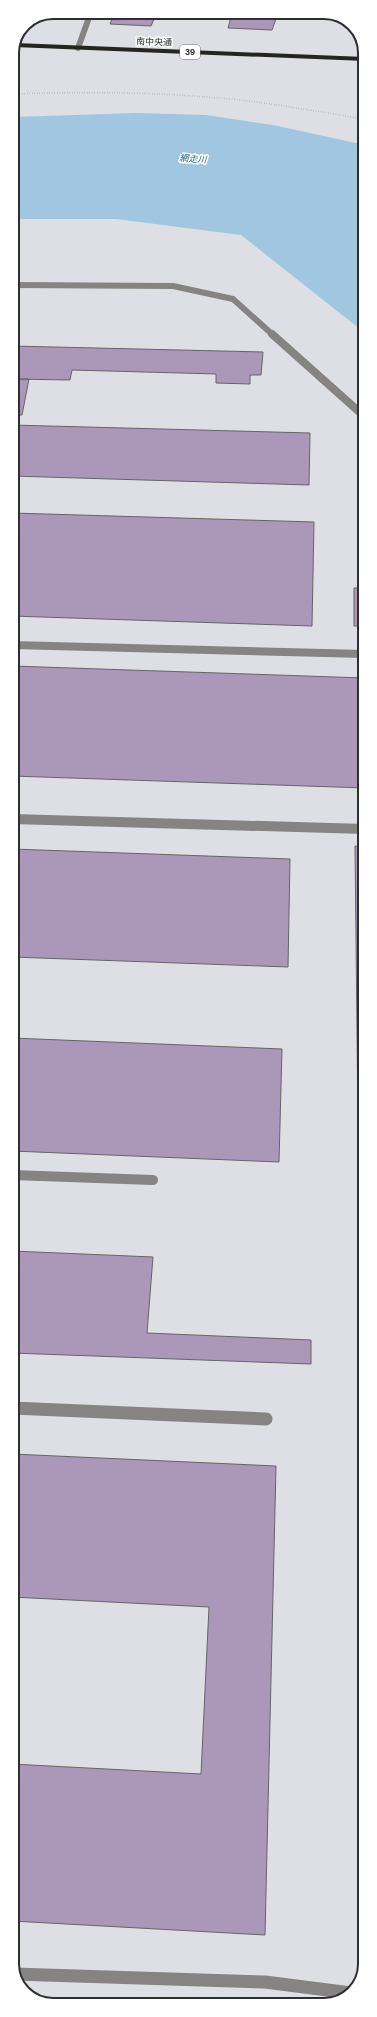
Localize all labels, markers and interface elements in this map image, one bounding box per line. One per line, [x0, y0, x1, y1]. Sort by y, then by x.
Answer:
street label: 南中央通 [136, 36, 172, 48]
road number: 39 [180, 45, 200, 59]
water label: 網走川 [179, 153, 208, 165]

